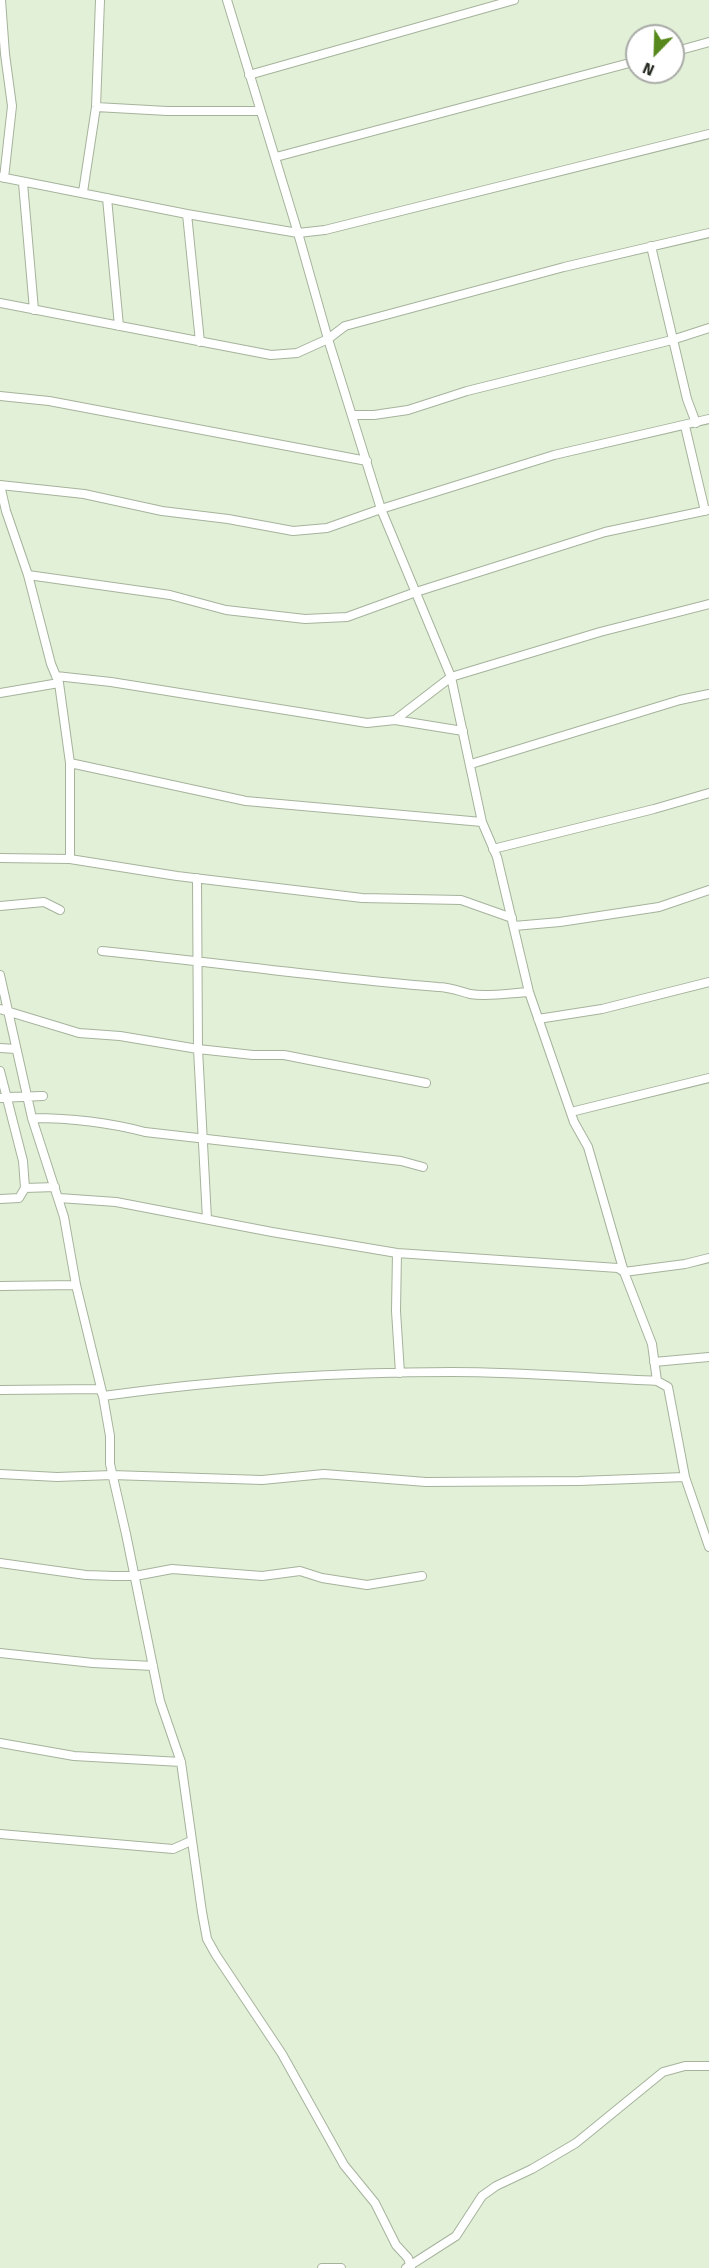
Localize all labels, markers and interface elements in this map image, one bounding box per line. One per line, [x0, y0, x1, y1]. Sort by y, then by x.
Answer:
north arrow [625, 24, 685, 84]
text: N [640, 58, 657, 80]

